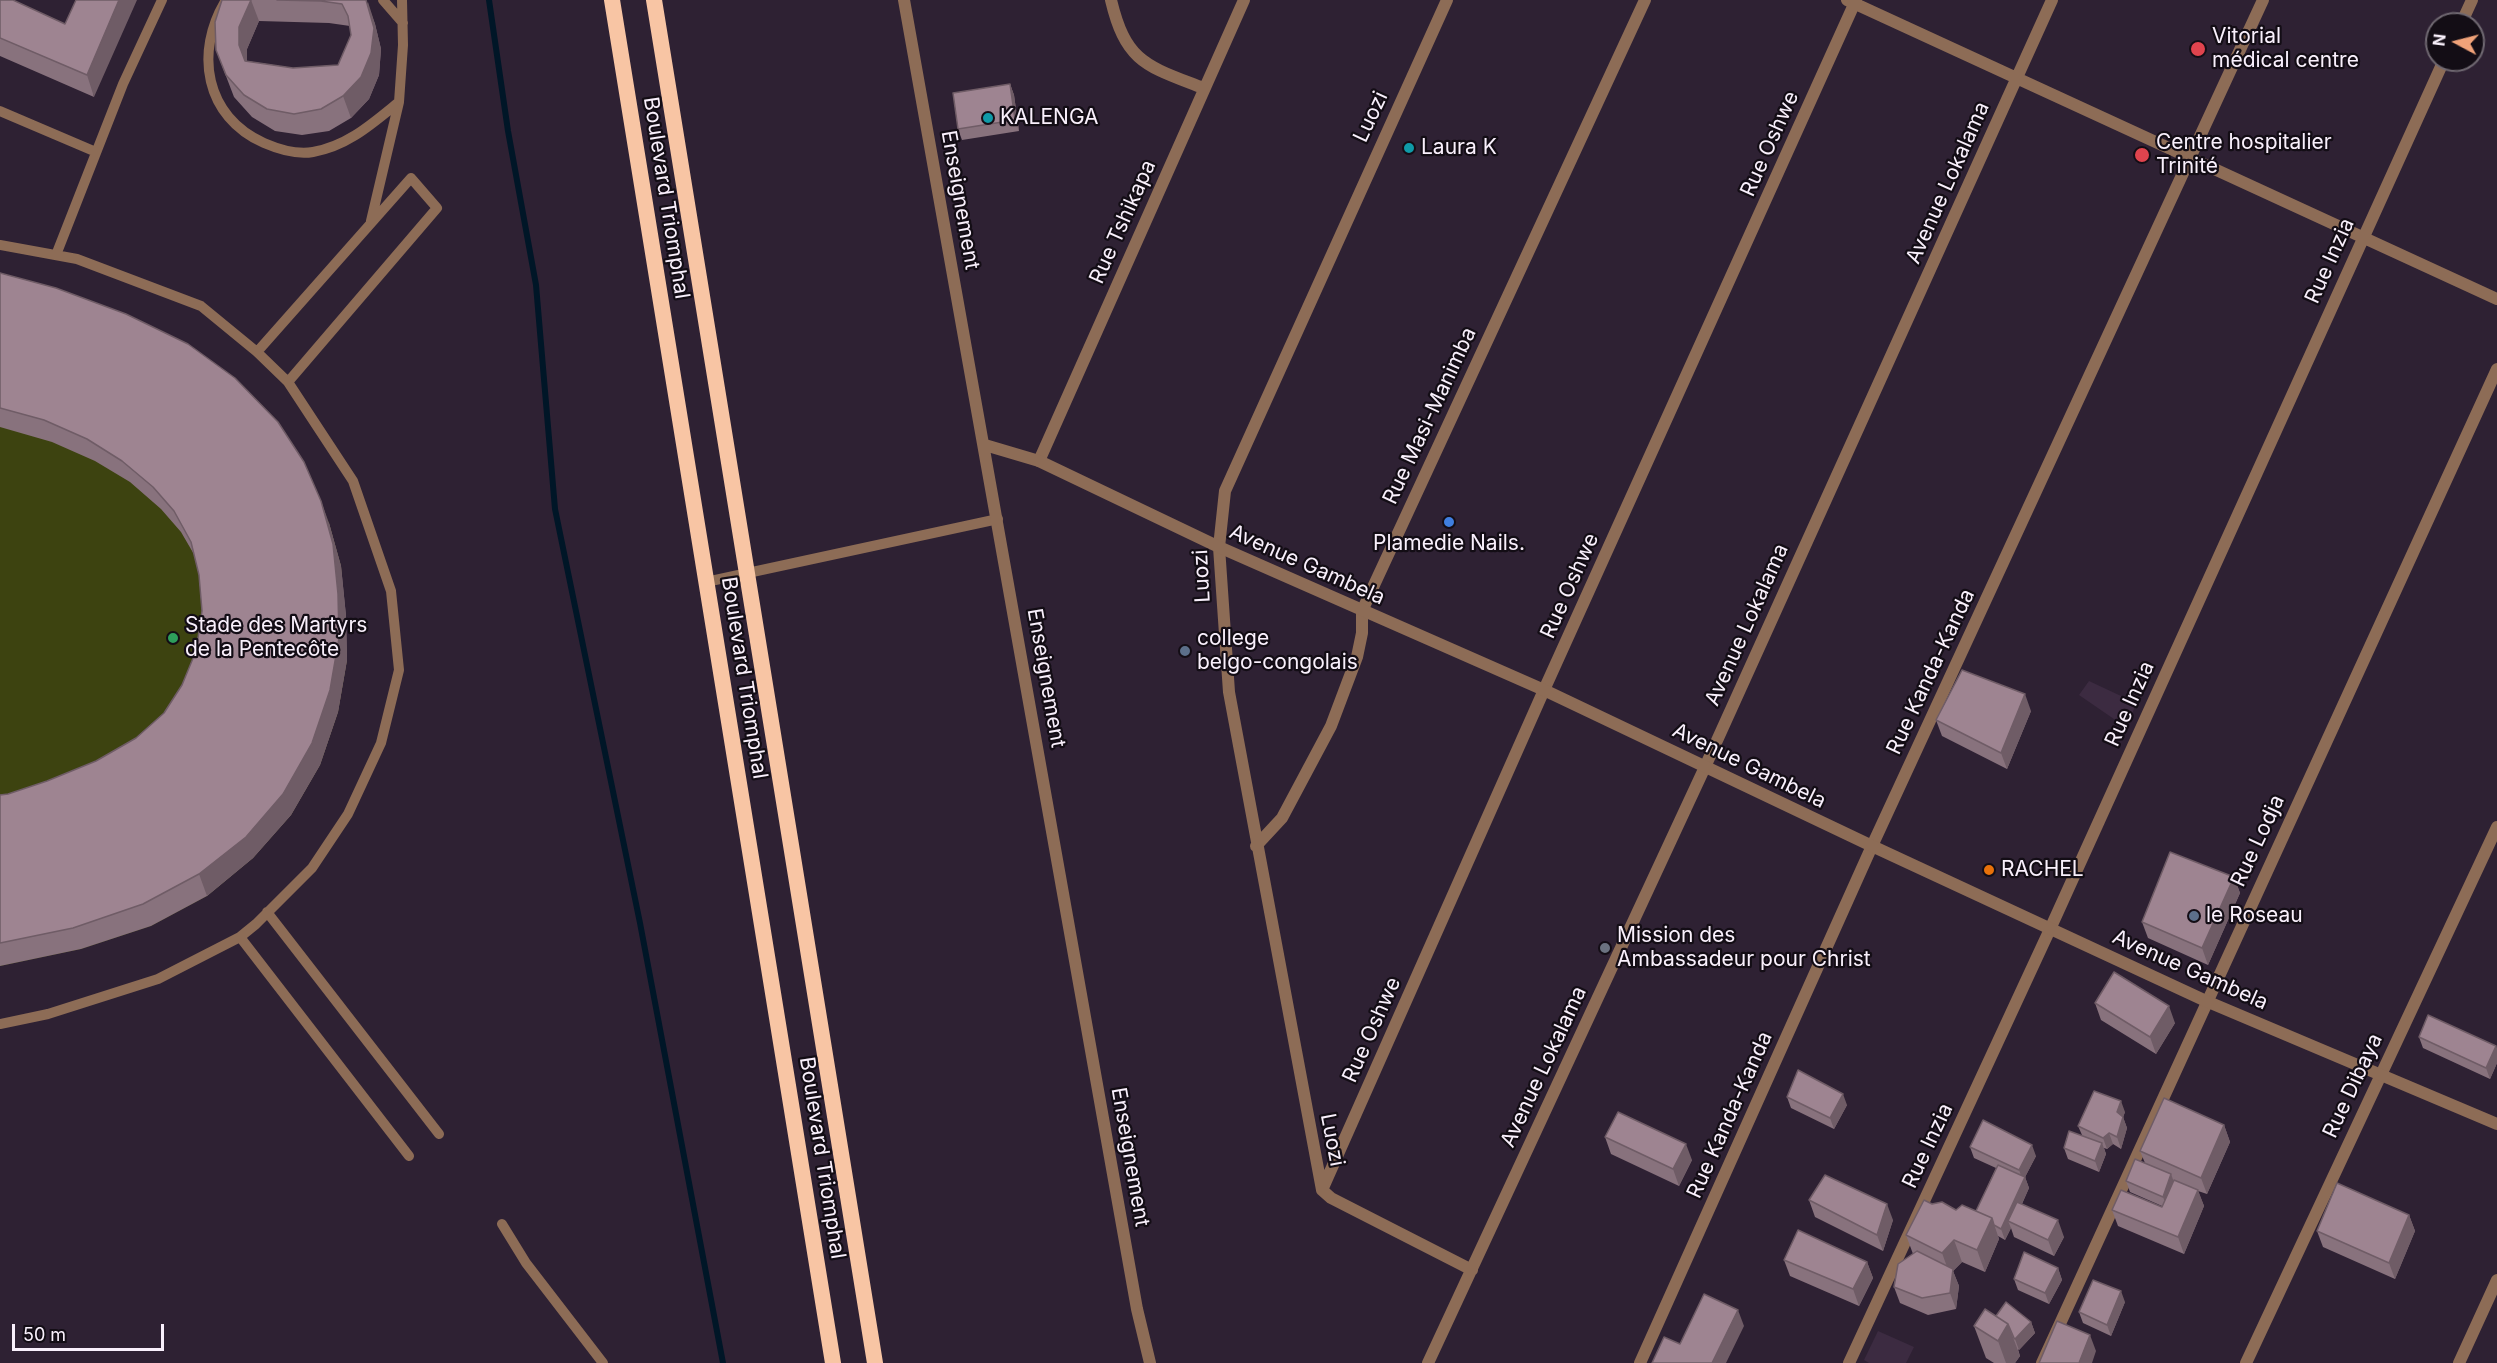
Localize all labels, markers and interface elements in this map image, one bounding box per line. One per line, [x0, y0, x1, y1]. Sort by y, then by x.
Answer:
north arrow [2425, 12, 2485, 72]
place label: Vitorial médical centre [2212, 24, 2359, 74]
text: N [2428, 33, 2450, 47]
marker: Vitorial médical centre [2189, 40, 2207, 58]
street label: Rue Oshwe [1736, 87, 1804, 201]
street label: Luozi [1348, 88, 1394, 146]
street label: Boulevard Triomphal [638, 95, 694, 301]
street label: Avenue Lokalama [1901, 98, 1995, 268]
place label: KALENGA [1000, 105, 1099, 131]
marker: KALENGA [981, 111, 995, 125]
street label: Enseignement [935, 128, 985, 272]
place label: Centre hospitalier Trinité [2156, 130, 2332, 180]
place label: Laura K [1421, 135, 1497, 161]
marker: Laura K [1402, 141, 1416, 155]
marker: Centre hospitalier Trinité [2133, 146, 2151, 164]
street label: Rue Tshikapa [1084, 156, 1162, 288]
street label: Rue Inzia [2300, 214, 2360, 308]
street label: Rue Masi-Manimba [1378, 324, 1482, 508]
marker: Plamedie Nails. [1442, 515, 1456, 529]
street label: Avenue Gambela [1225, 519, 1389, 611]
street label: Rue Oshwe [1536, 529, 1604, 643]
place label: Plamedie Nails. [1373, 531, 1525, 557]
street label: Avenue Lokalama [1700, 540, 1794, 710]
street label: Luozi [1188, 549, 1216, 603]
street label: Boulevard Triomphal [716, 575, 772, 781]
street label: Rue Kanda-Kanda [1882, 585, 1980, 759]
street label: Enseignement [1021, 606, 1071, 750]
place label: Stade des Martyrs de la Pentecôte [185, 613, 367, 663]
place label: college belgo-congolais [1197, 626, 1358, 676]
marker: Stade des Martyrs de la Pentecôte [166, 631, 180, 645]
marker: college belgo-congolais [1178, 644, 1192, 658]
street label: Rue Inzia [2100, 657, 2160, 751]
street label: Avenue Gambela [1668, 718, 1830, 814]
street label: Rue Lodja [2226, 791, 2290, 891]
place label: RACHEL [2001, 857, 2084, 883]
marker: RACHEL [1982, 863, 1996, 877]
place label: le Roseau [2206, 903, 2303, 929]
marker: le Roseau [2187, 909, 2201, 923]
place label: Mission des Ambassadeur pour Christ [1617, 923, 1871, 973]
street label: Avenue Gambela [2108, 924, 2272, 1016]
marker: Mission des Ambassadeur pour Christ [1598, 941, 1612, 955]
street label: Rue Oshwe [1338, 973, 1406, 1087]
street label: Avenue Lokalama [1496, 983, 1592, 1151]
street label: Rue Kanda-Kanda [1682, 1028, 1778, 1202]
street label: Rue Dibaya [2318, 1030, 2388, 1142]
street label: Boulevard Triomphal [794, 1055, 850, 1261]
street label: Enseignement [1105, 1085, 1155, 1229]
street label: Rue Inzia [1897, 1100, 1959, 1192]
street label: Luozi [1315, 1111, 1349, 1169]
scale bar [15, 1312, 166, 1350]
text: 50 m [23, 1324, 66, 1345]

